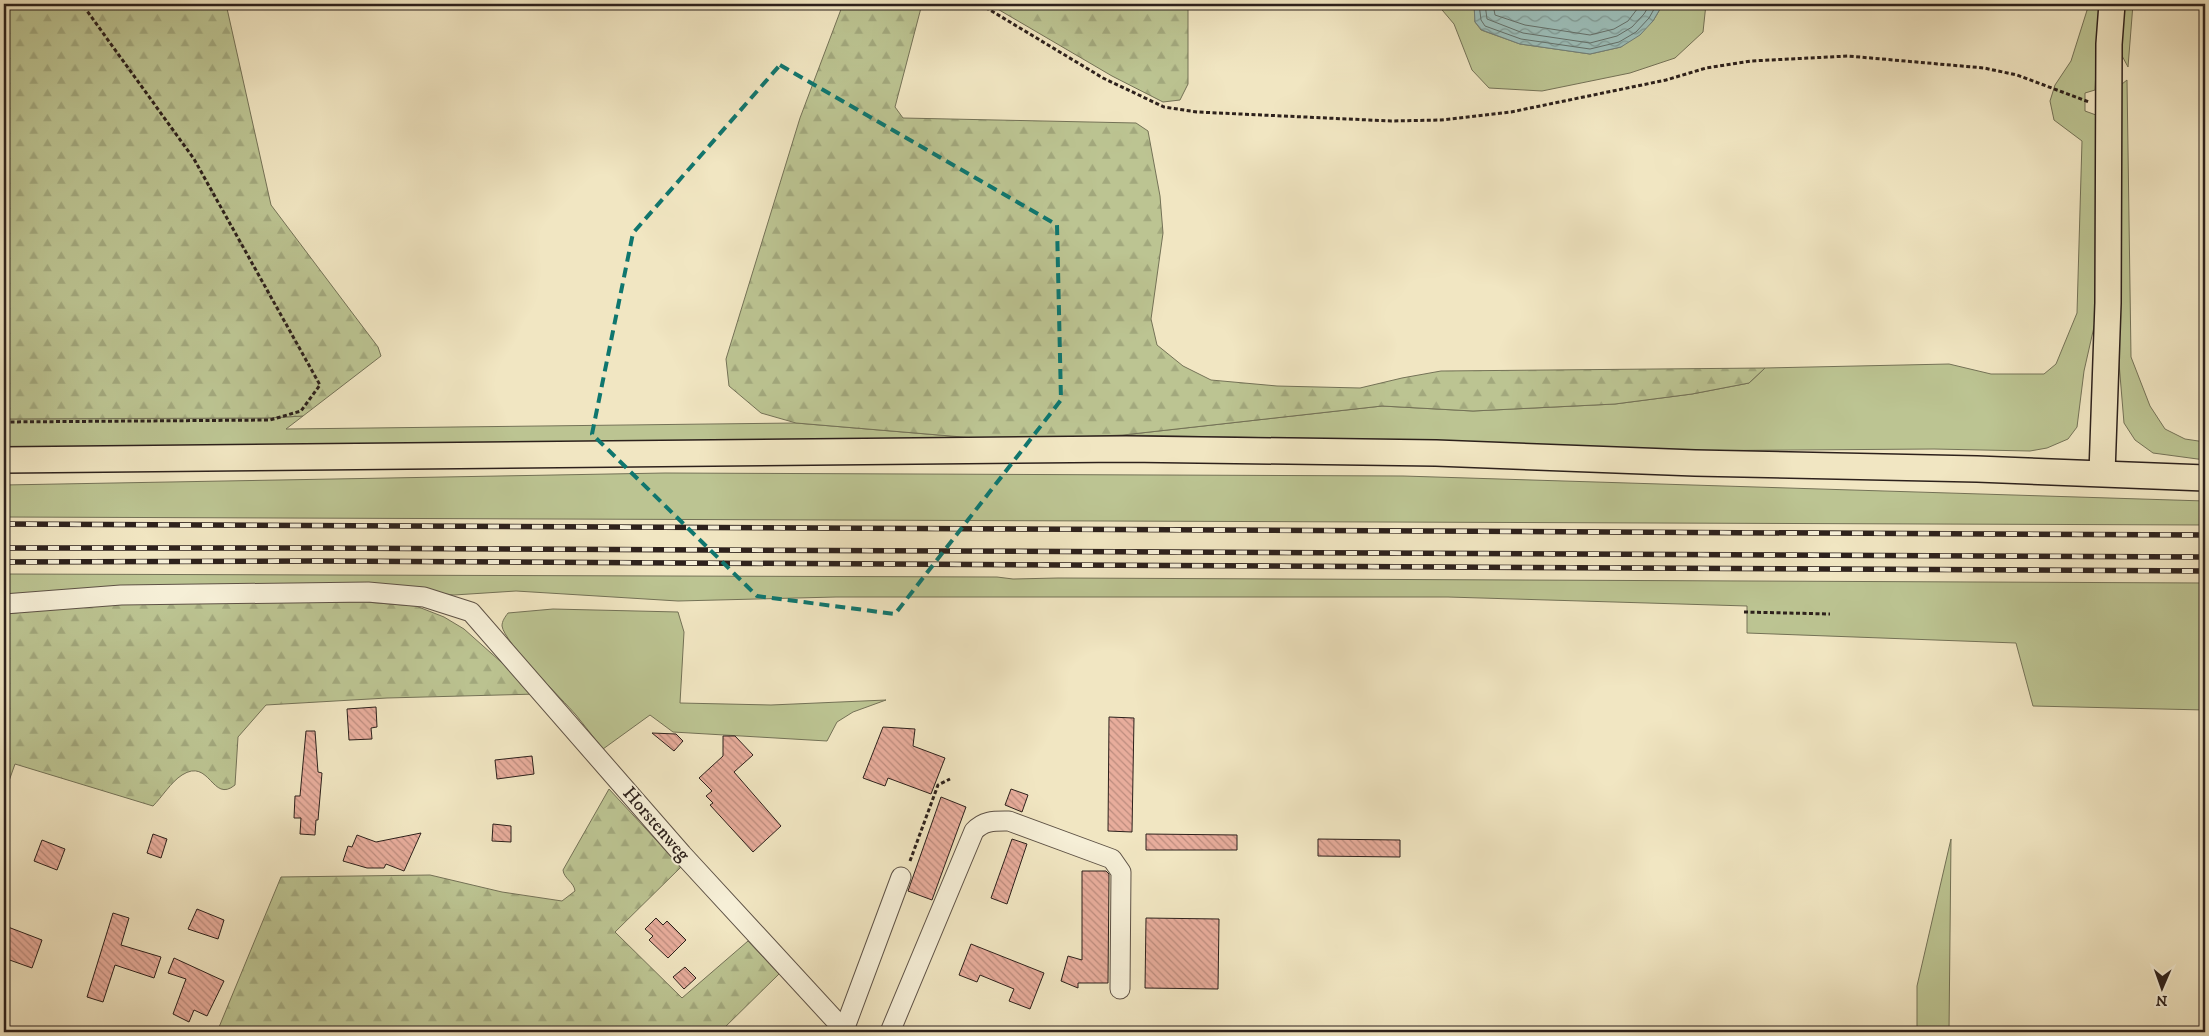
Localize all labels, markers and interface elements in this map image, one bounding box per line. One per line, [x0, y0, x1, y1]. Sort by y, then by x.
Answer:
street label: Horstenweg [617, 782, 695, 867]
north arrow [2136, 964, 2186, 1014]
text: N [2155, 991, 2168, 1009]

